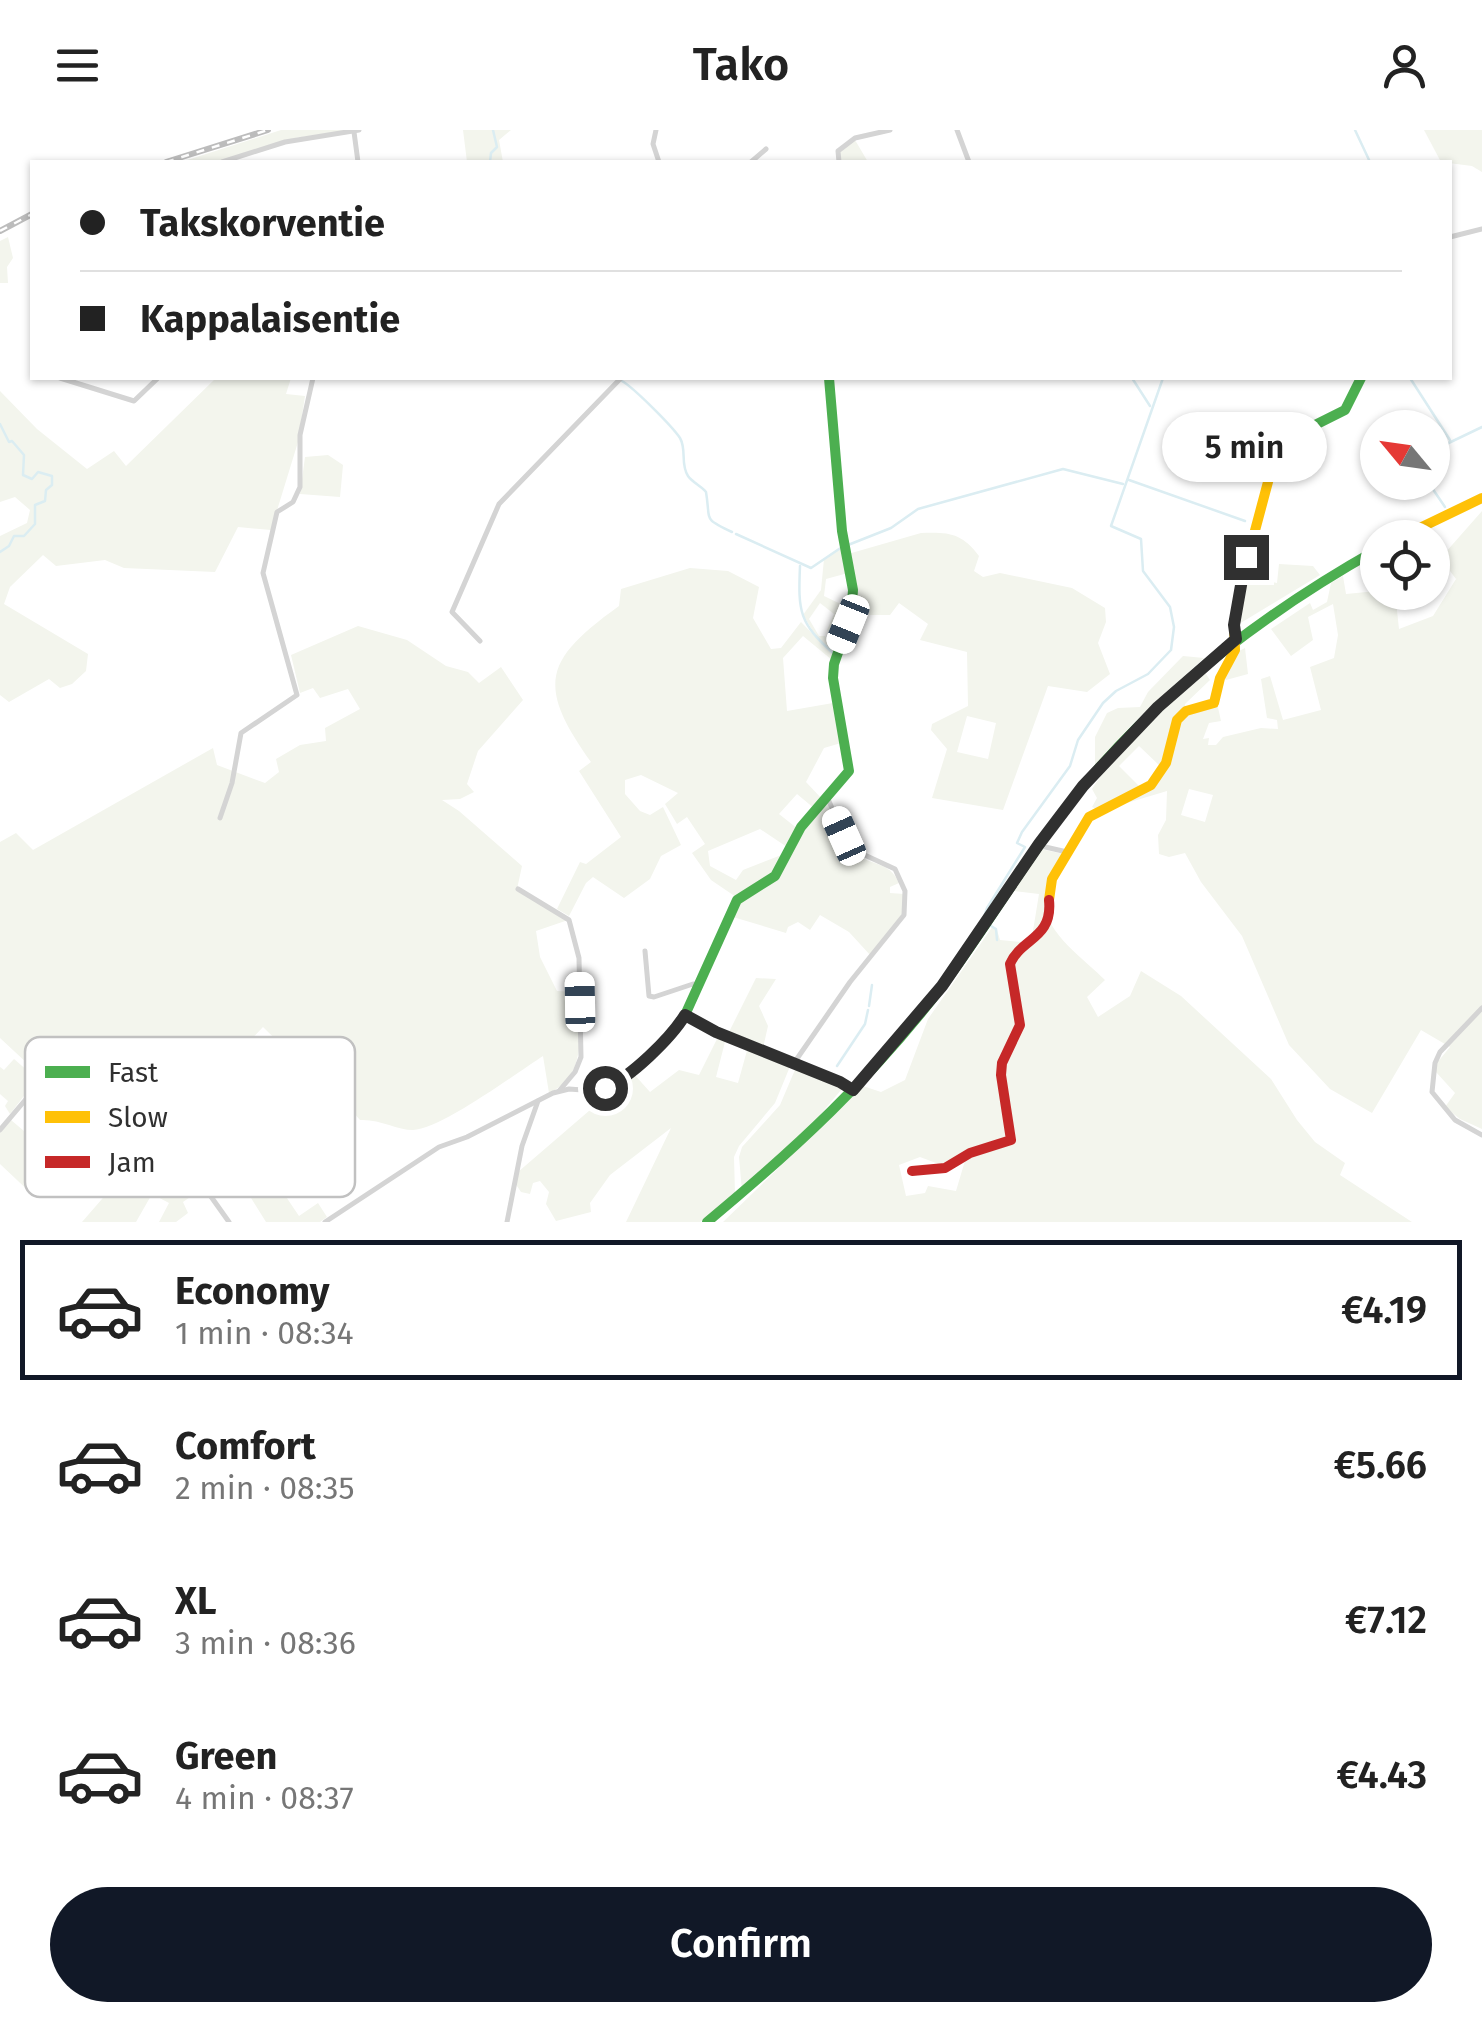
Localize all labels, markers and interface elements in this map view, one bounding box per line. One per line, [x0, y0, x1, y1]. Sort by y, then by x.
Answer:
icon: menu [50, 38, 105, 93]
text: Tako [693, 38, 789, 92]
icon: person [1377, 38, 1432, 93]
text: Takskorventie [140, 200, 385, 246]
text: Kappalaisentie [140, 296, 400, 342]
north arrow [1360, 410, 1450, 500]
map controls [1360, 410, 1450, 610]
callout: 5 min [1164, 412, 1328, 482]
text: 5 min [1205, 428, 1284, 466]
button: locate [1360, 520, 1450, 610]
route end [1224, 535, 1269, 580]
car [823, 591, 873, 657]
car [818, 802, 870, 870]
car [564, 972, 596, 1032]
legend [25, 1037, 355, 1197]
text: Fast [108, 1056, 159, 1089]
route start [583, 1066, 628, 1111]
text: Slow [108, 1101, 168, 1134]
text: Jam [108, 1146, 156, 1179]
icon: car [55, 1265, 145, 1355]
text: Economy [175, 1268, 330, 1314]
text: €4.19 [1341, 1287, 1427, 1333]
text: 1 min · 08:34 [175, 1314, 353, 1352]
icon: car [55, 1420, 145, 1510]
text: Comfort [175, 1423, 316, 1469]
text: €5.66 [1334, 1442, 1427, 1488]
text: 2 min · 08:35 [175, 1469, 355, 1507]
icon: car [55, 1575, 145, 1665]
text: XL [175, 1578, 217, 1624]
text: €7.12 [1345, 1597, 1427, 1643]
text: 3 min · 08:36 [175, 1624, 356, 1662]
icon: car [55, 1730, 145, 1820]
text: Green [175, 1733, 278, 1779]
text: €4.43 [1336, 1752, 1427, 1798]
text: 4 min · 08:37 [175, 1779, 354, 1817]
button: Confirm [50, 1887, 1432, 2002]

